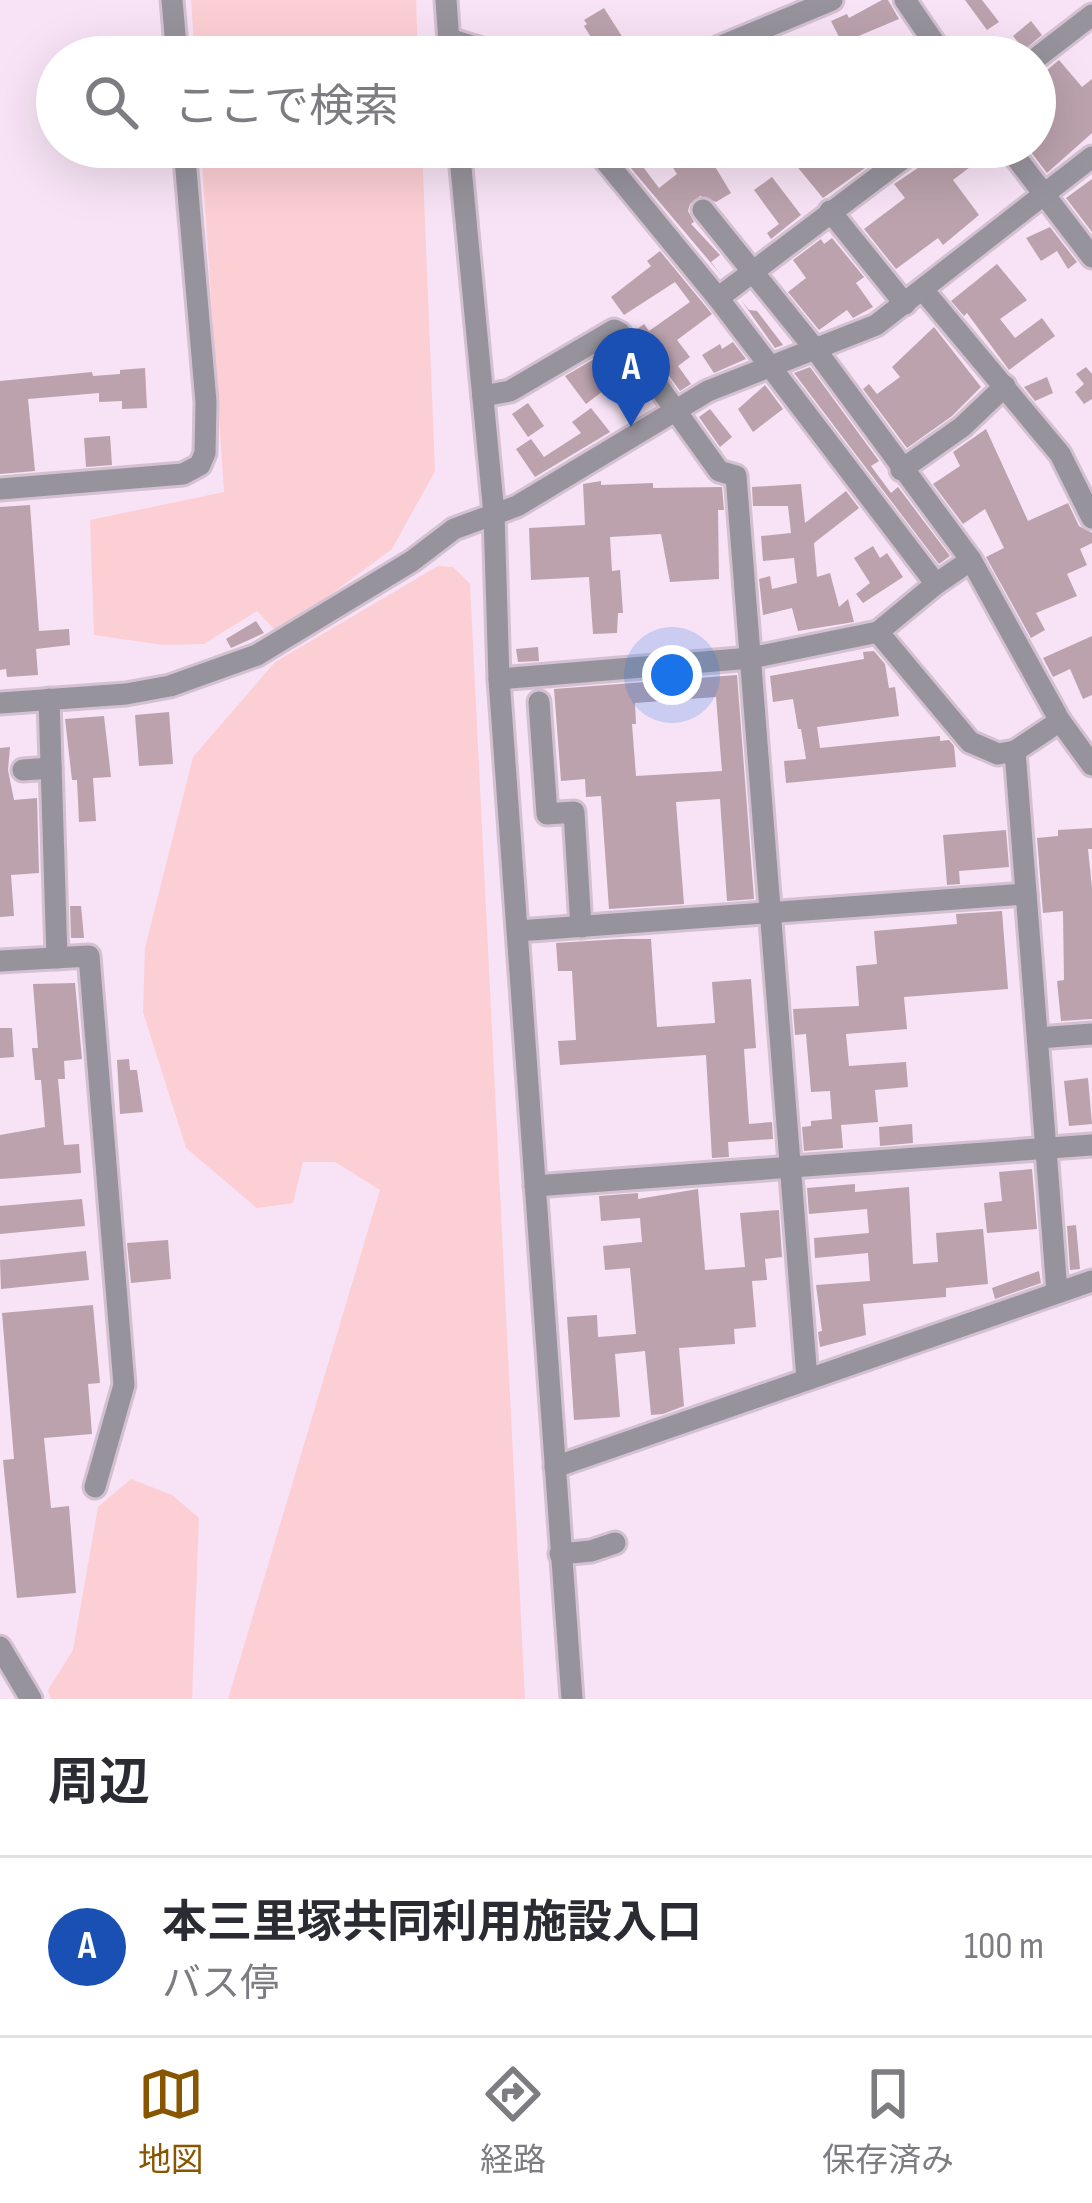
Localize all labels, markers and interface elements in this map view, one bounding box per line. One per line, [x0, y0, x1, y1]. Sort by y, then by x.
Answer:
search box [36, 36, 1056, 168]
icon: search [78, 69, 144, 135]
text: ここで検索 [174, 80, 399, 135]
pin: A [592, 328, 670, 427]
your location [642, 645, 702, 705]
text: 周辺 [48, 1753, 150, 1814]
text: 本三里塚共同利用施設入口 [162, 1896, 702, 1951]
text: A [78, 1923, 96, 1970]
text: 100 m [964, 1923, 1044, 1970]
text: バス停 [162, 1961, 279, 2008]
tab: 地図 [138, 2061, 204, 2181]
tab: 経路 [480, 2061, 546, 2181]
tab: 保存済み [822, 2061, 954, 2181]

